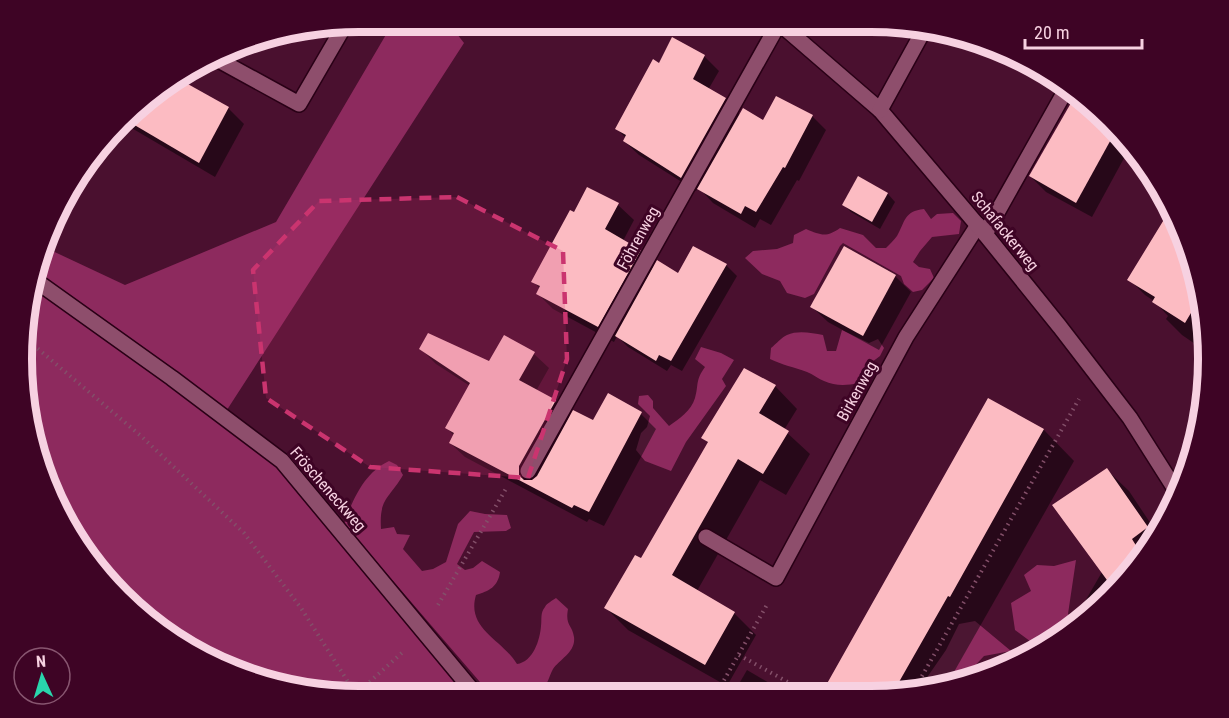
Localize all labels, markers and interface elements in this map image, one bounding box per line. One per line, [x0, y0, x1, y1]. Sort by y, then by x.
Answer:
scale bar [1025, 12, 1142, 50]
text: 20 m [1034, 22, 1069, 43]
street label: Schafackerweg [967, 188, 1043, 274]
street label: Föhrenweg [613, 203, 663, 273]
street label: Birkenweg [833, 358, 881, 424]
street label: Fröscheneckweg [286, 443, 370, 535]
north arrow [12, 646, 72, 706]
text: N [35, 652, 47, 671]

